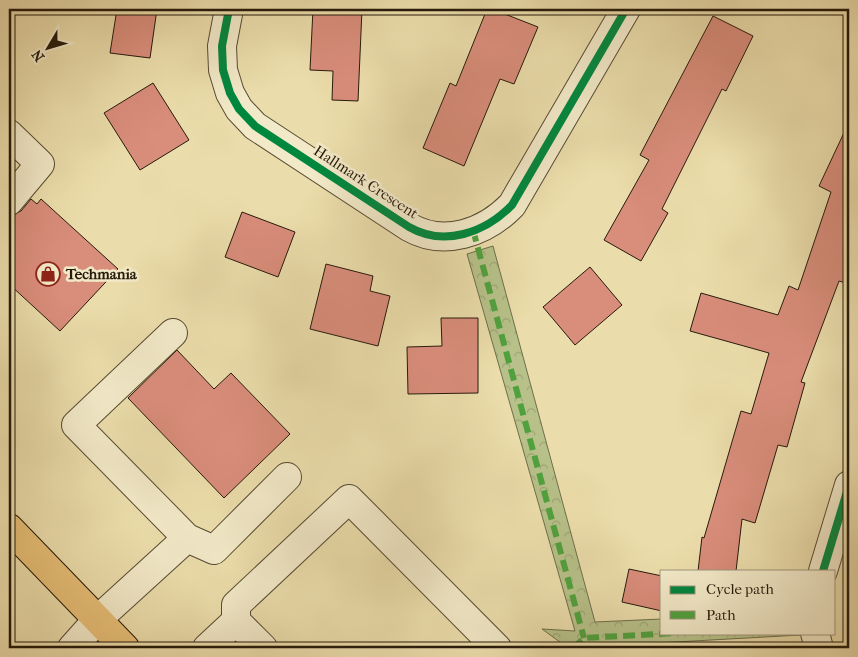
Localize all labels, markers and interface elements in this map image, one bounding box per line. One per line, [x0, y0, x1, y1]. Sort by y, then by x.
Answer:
north arrow [22, 22, 72, 72]
text: N [28, 46, 48, 65]
street label: Hallmark Crescent [310, 142, 422, 223]
shop icon: Techmania [35, 261, 61, 287]
place label: Techmania [65, 265, 138, 283]
legend [660, 570, 836, 634]
text: Cycle path [706, 580, 774, 598]
text: Path [706, 606, 736, 624]

